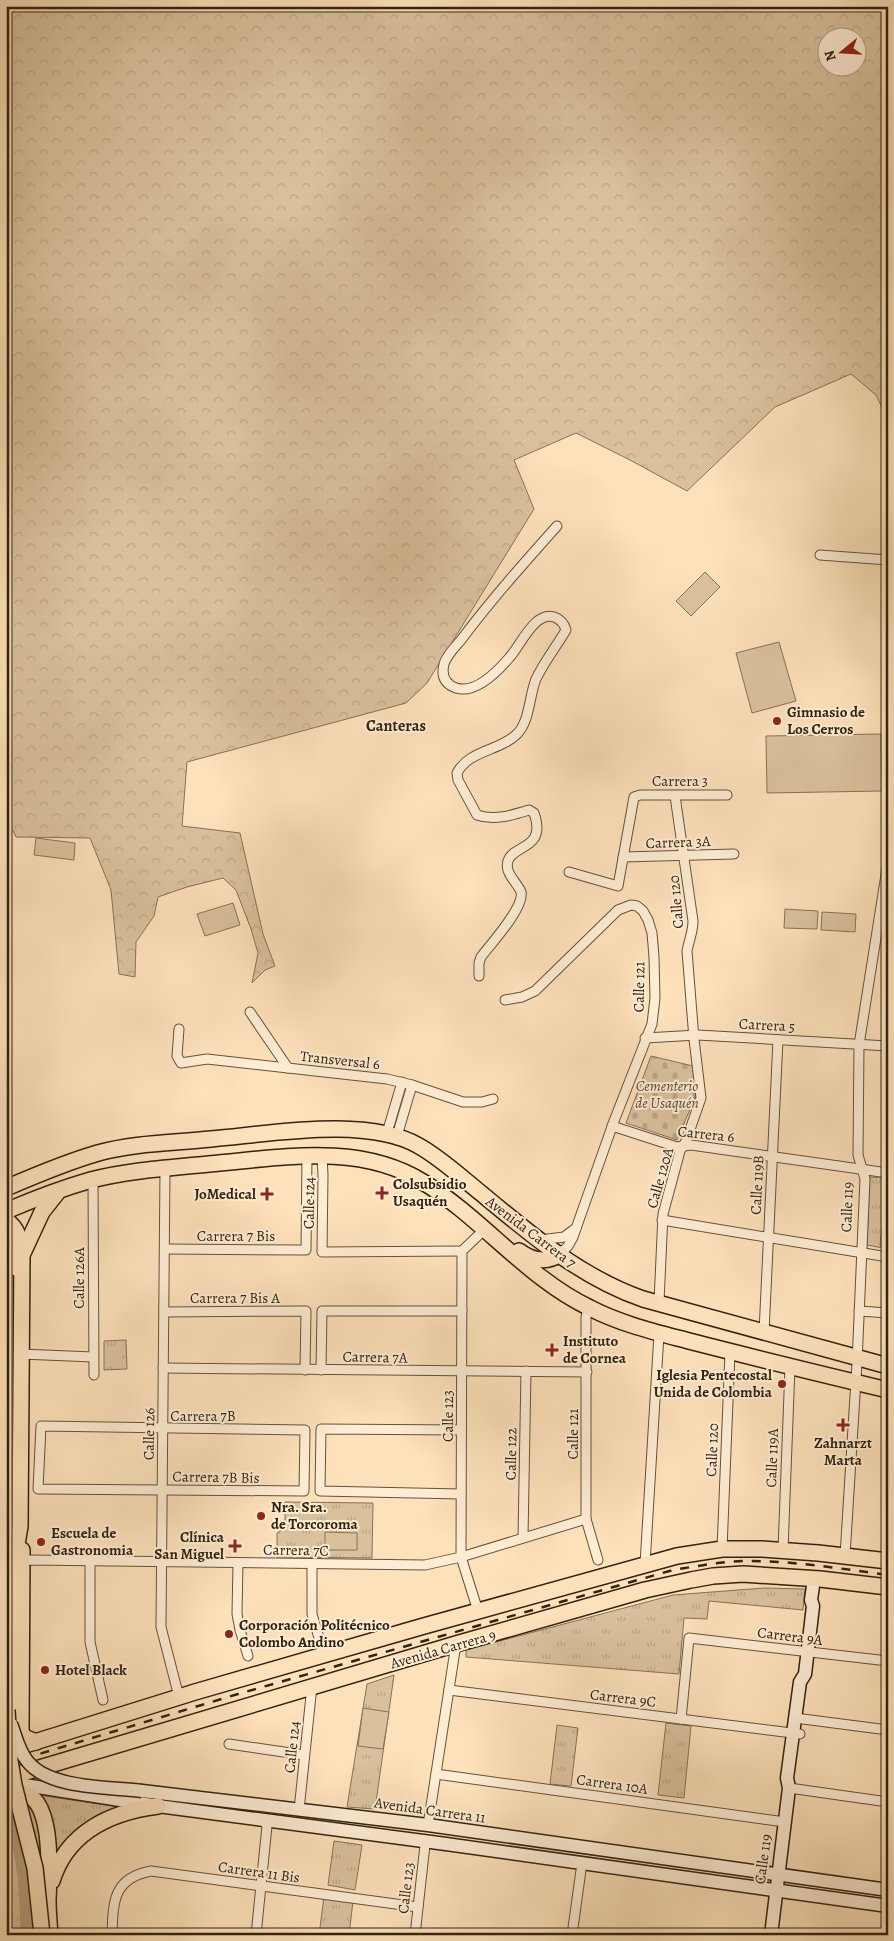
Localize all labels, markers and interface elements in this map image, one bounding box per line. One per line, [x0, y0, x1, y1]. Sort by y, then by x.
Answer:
north arrow [816, 28, 866, 78]
text: N [820, 48, 841, 64]
place label: Gimnasio de Los Cerros [787, 702, 865, 739]
district label: Canteras [366, 715, 426, 737]
marker: Gimnasio de Los Cerros [771, 715, 783, 727]
street label: Carrera 3 [652, 771, 708, 791]
street label: Carrera 3A [645, 831, 711, 853]
street label: Calle 120 [664, 874, 688, 930]
street label: Calle 121 [629, 961, 649, 1013]
street label: Carrera 5 [738, 1014, 796, 1036]
street label: Transversal 6 [299, 1046, 381, 1074]
park label: Cementerio de Usaquén [635, 1076, 699, 1113]
street label: Carrera 6 [677, 1121, 735, 1147]
street label: Calle 120A [642, 1145, 678, 1211]
street label: Calle 119B [745, 1155, 769, 1215]
place label: Colsubsidio Usaquén [393, 1174, 467, 1211]
street label: Calle 124 [299, 1176, 319, 1229]
street label: Calle 119 [836, 1181, 858, 1233]
place label: JoMedical [194, 1184, 256, 1204]
marker: Colsubsidio Usaquén [375, 1186, 389, 1200]
marker: JoMedical [260, 1187, 274, 1201]
street label: Avenida Carrera 7 [481, 1191, 581, 1273]
street label: Carrera 7 Bis [197, 1226, 275, 1246]
street label: Calle 126A [69, 1247, 89, 1309]
street label: Carrera 7 Bis A [190, 1288, 280, 1308]
place label: Instituto de Cornea [563, 1331, 627, 1368]
marker: Instituto de Cornea [545, 1343, 559, 1357]
street label: Carrera 7A [342, 1346, 408, 1368]
place label: Iglesia Pentecostal Unida de Colombia [654, 1365, 773, 1402]
marker: Iglesia Pentecostal Unida de Colombia [776, 1378, 788, 1390]
street label: Calle 123 [438, 1390, 458, 1442]
street label: Carrera 7B [170, 1406, 236, 1426]
street label: Calle 126 [139, 1407, 159, 1460]
street label: Calle 121 [563, 1409, 583, 1459]
marker: Zahnarzt Marta [836, 1418, 850, 1432]
street label: Calle 120 [701, 1423, 723, 1477]
street label: Calle 122 [501, 1427, 521, 1481]
street label: Calle 119A [761, 1428, 783, 1488]
place label: Zahnarzt Marta [814, 1433, 872, 1470]
street label: Carrera 7B Bis [172, 1466, 260, 1488]
place label: Nra. Sra. de Torcoroma [271, 1497, 358, 1534]
marker: Nra. Sra. de Torcoroma [255, 1510, 267, 1522]
place label: Escuela de Gastronomia [51, 1523, 134, 1560]
place label: Clínica San Miguel [154, 1527, 225, 1564]
marker: Escuela de Gastronomia [35, 1536, 47, 1548]
marker: Clínica San Miguel [228, 1539, 242, 1553]
street label: Carrera 7C [263, 1539, 329, 1561]
place label: Corporación Politécnico Colombo Andino [239, 1615, 390, 1652]
street label: Carrera 9A [756, 1622, 824, 1650]
street label: Avenida Carrera 9 [387, 1624, 498, 1674]
marker: Corporación Politécnico Colombo Andino [223, 1628, 235, 1640]
place label: Hotel Black [55, 1660, 127, 1680]
marker: Hotel Black [39, 1664, 51, 1676]
street label: Carrera 9C [589, 1684, 657, 1712]
street label: Calle 124 [279, 1720, 305, 1774]
street label: Carrera 10A [575, 1769, 649, 1799]
street label: Avenida Carrera 11 [372, 1792, 487, 1828]
street label: Calle 119 [750, 1832, 776, 1885]
street label: Carrera 11 Bis [217, 1856, 301, 1888]
street label: Calle 123 [393, 1861, 419, 1915]

